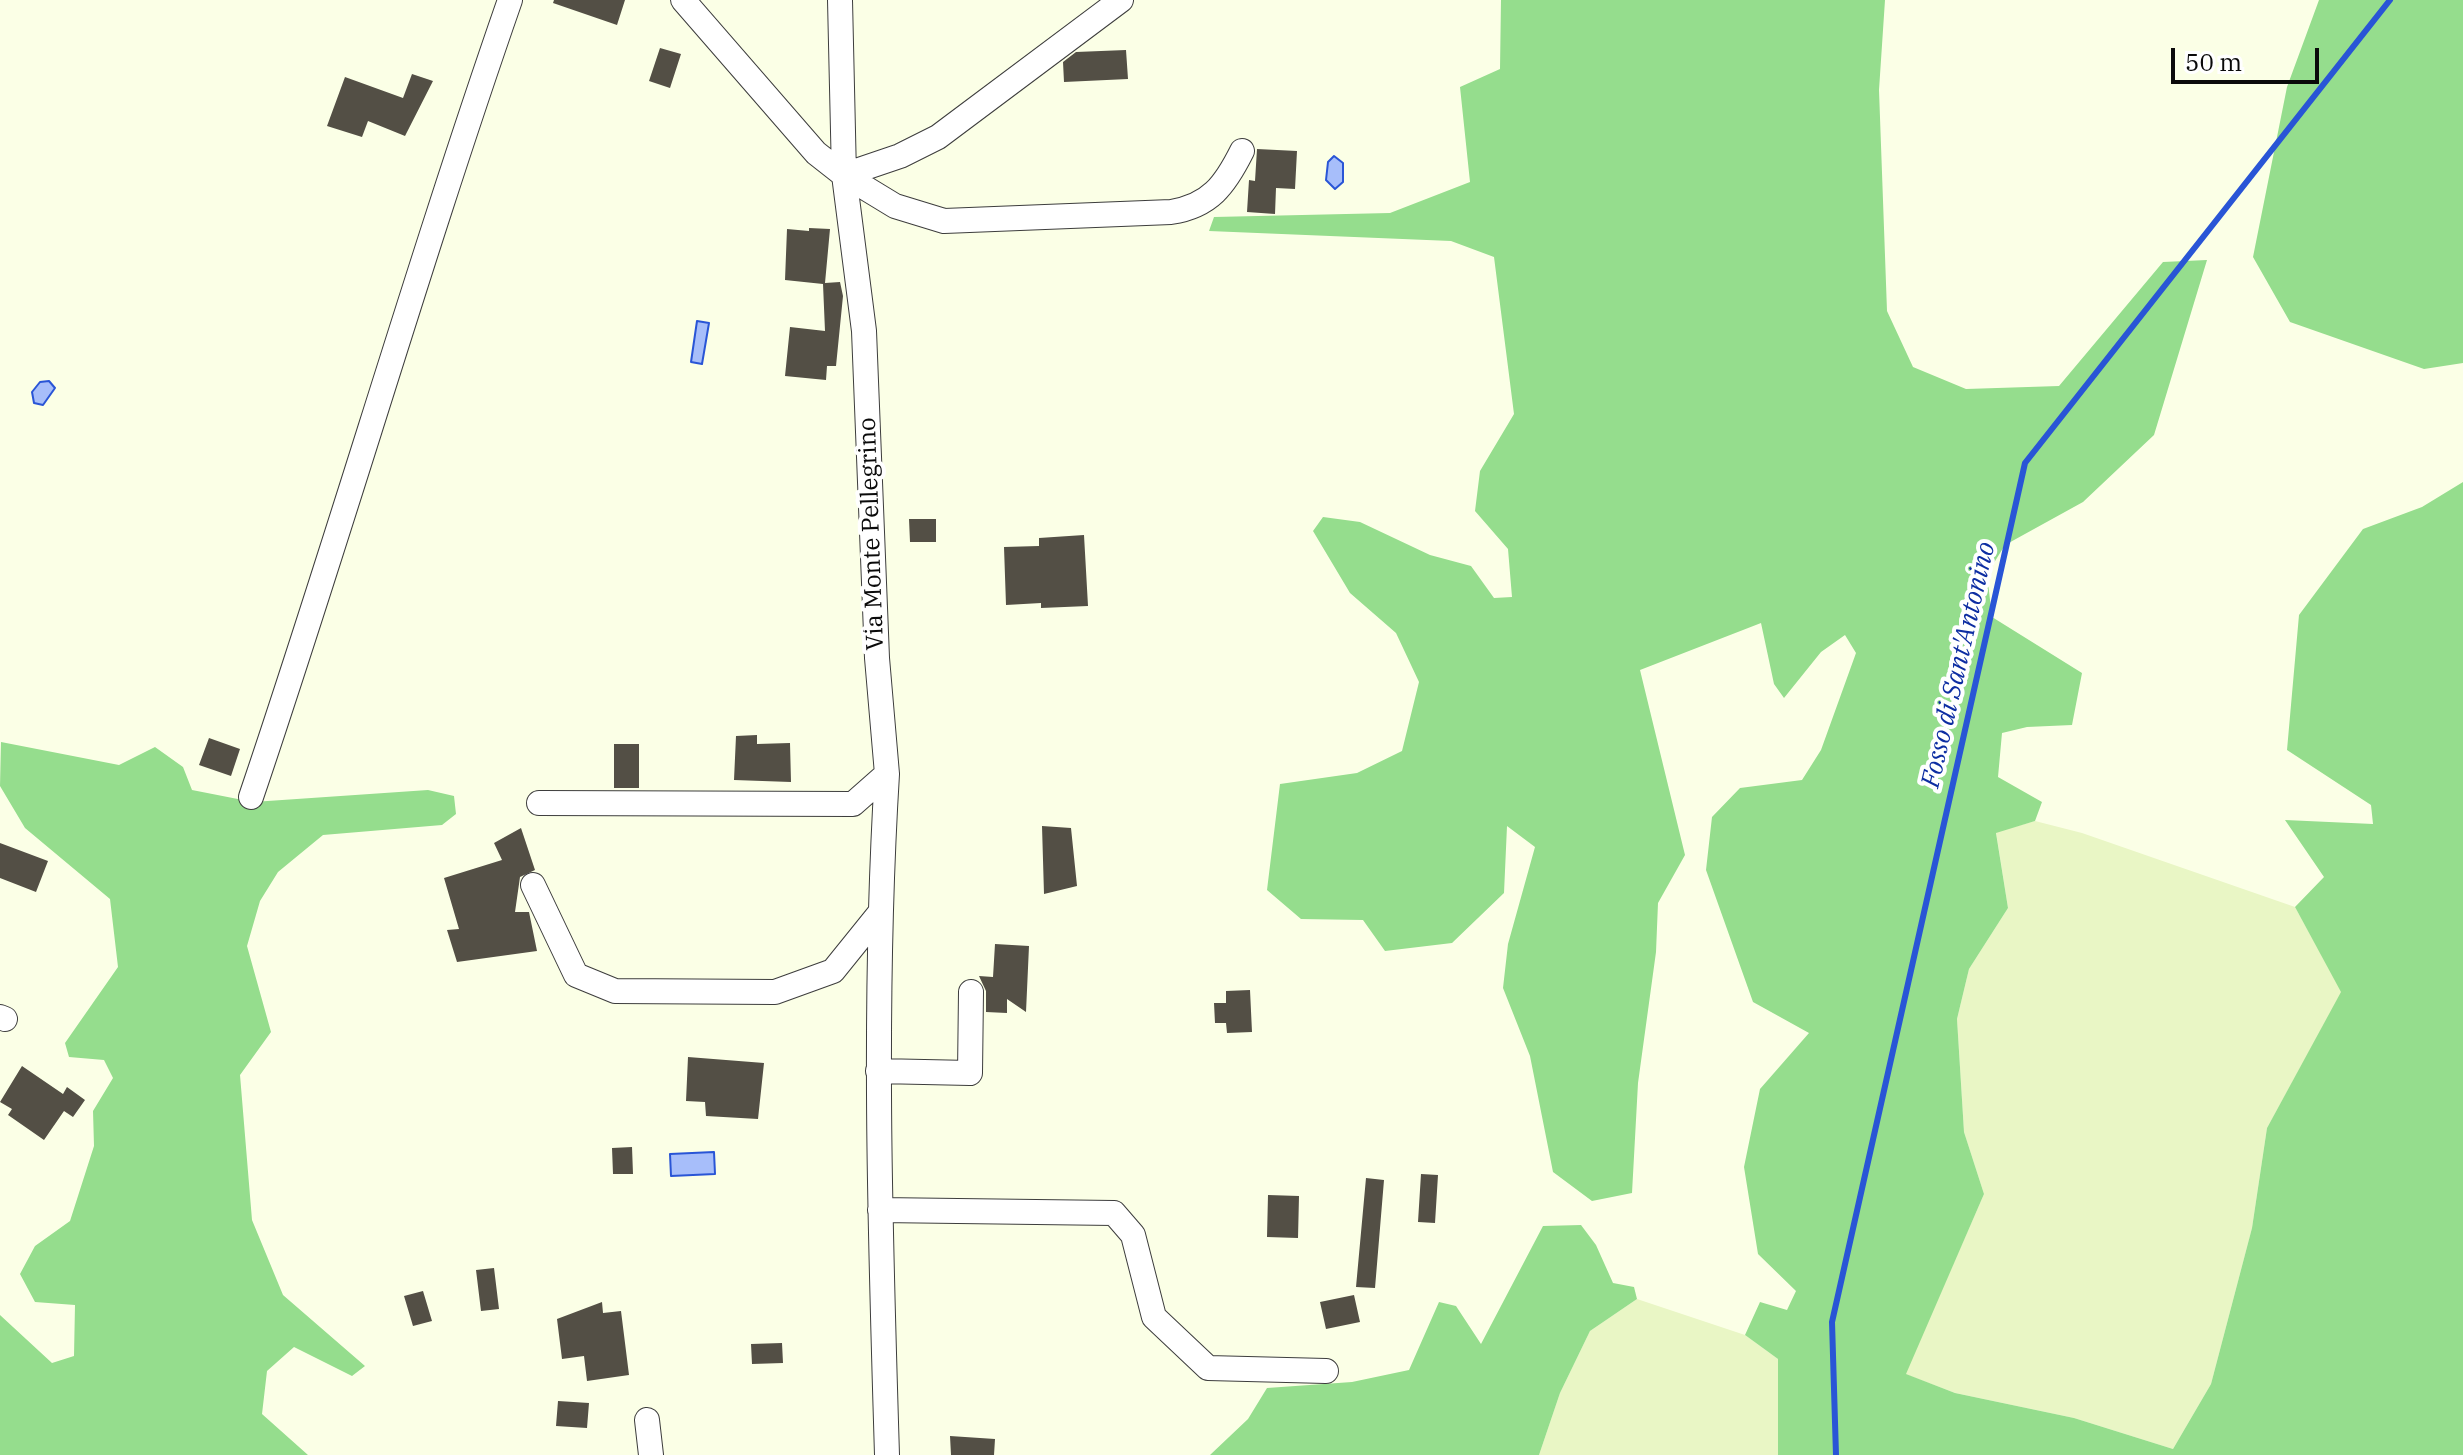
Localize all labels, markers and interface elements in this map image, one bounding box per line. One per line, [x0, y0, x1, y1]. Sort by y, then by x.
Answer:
scale bar [2175, 32, 2323, 82]
text: 50 m [2185, 46, 2242, 78]
street label: Via Monte Pellegrino [854, 417, 890, 651]
water label: Fosso di Sant'Antonino [1916, 539, 2002, 791]

